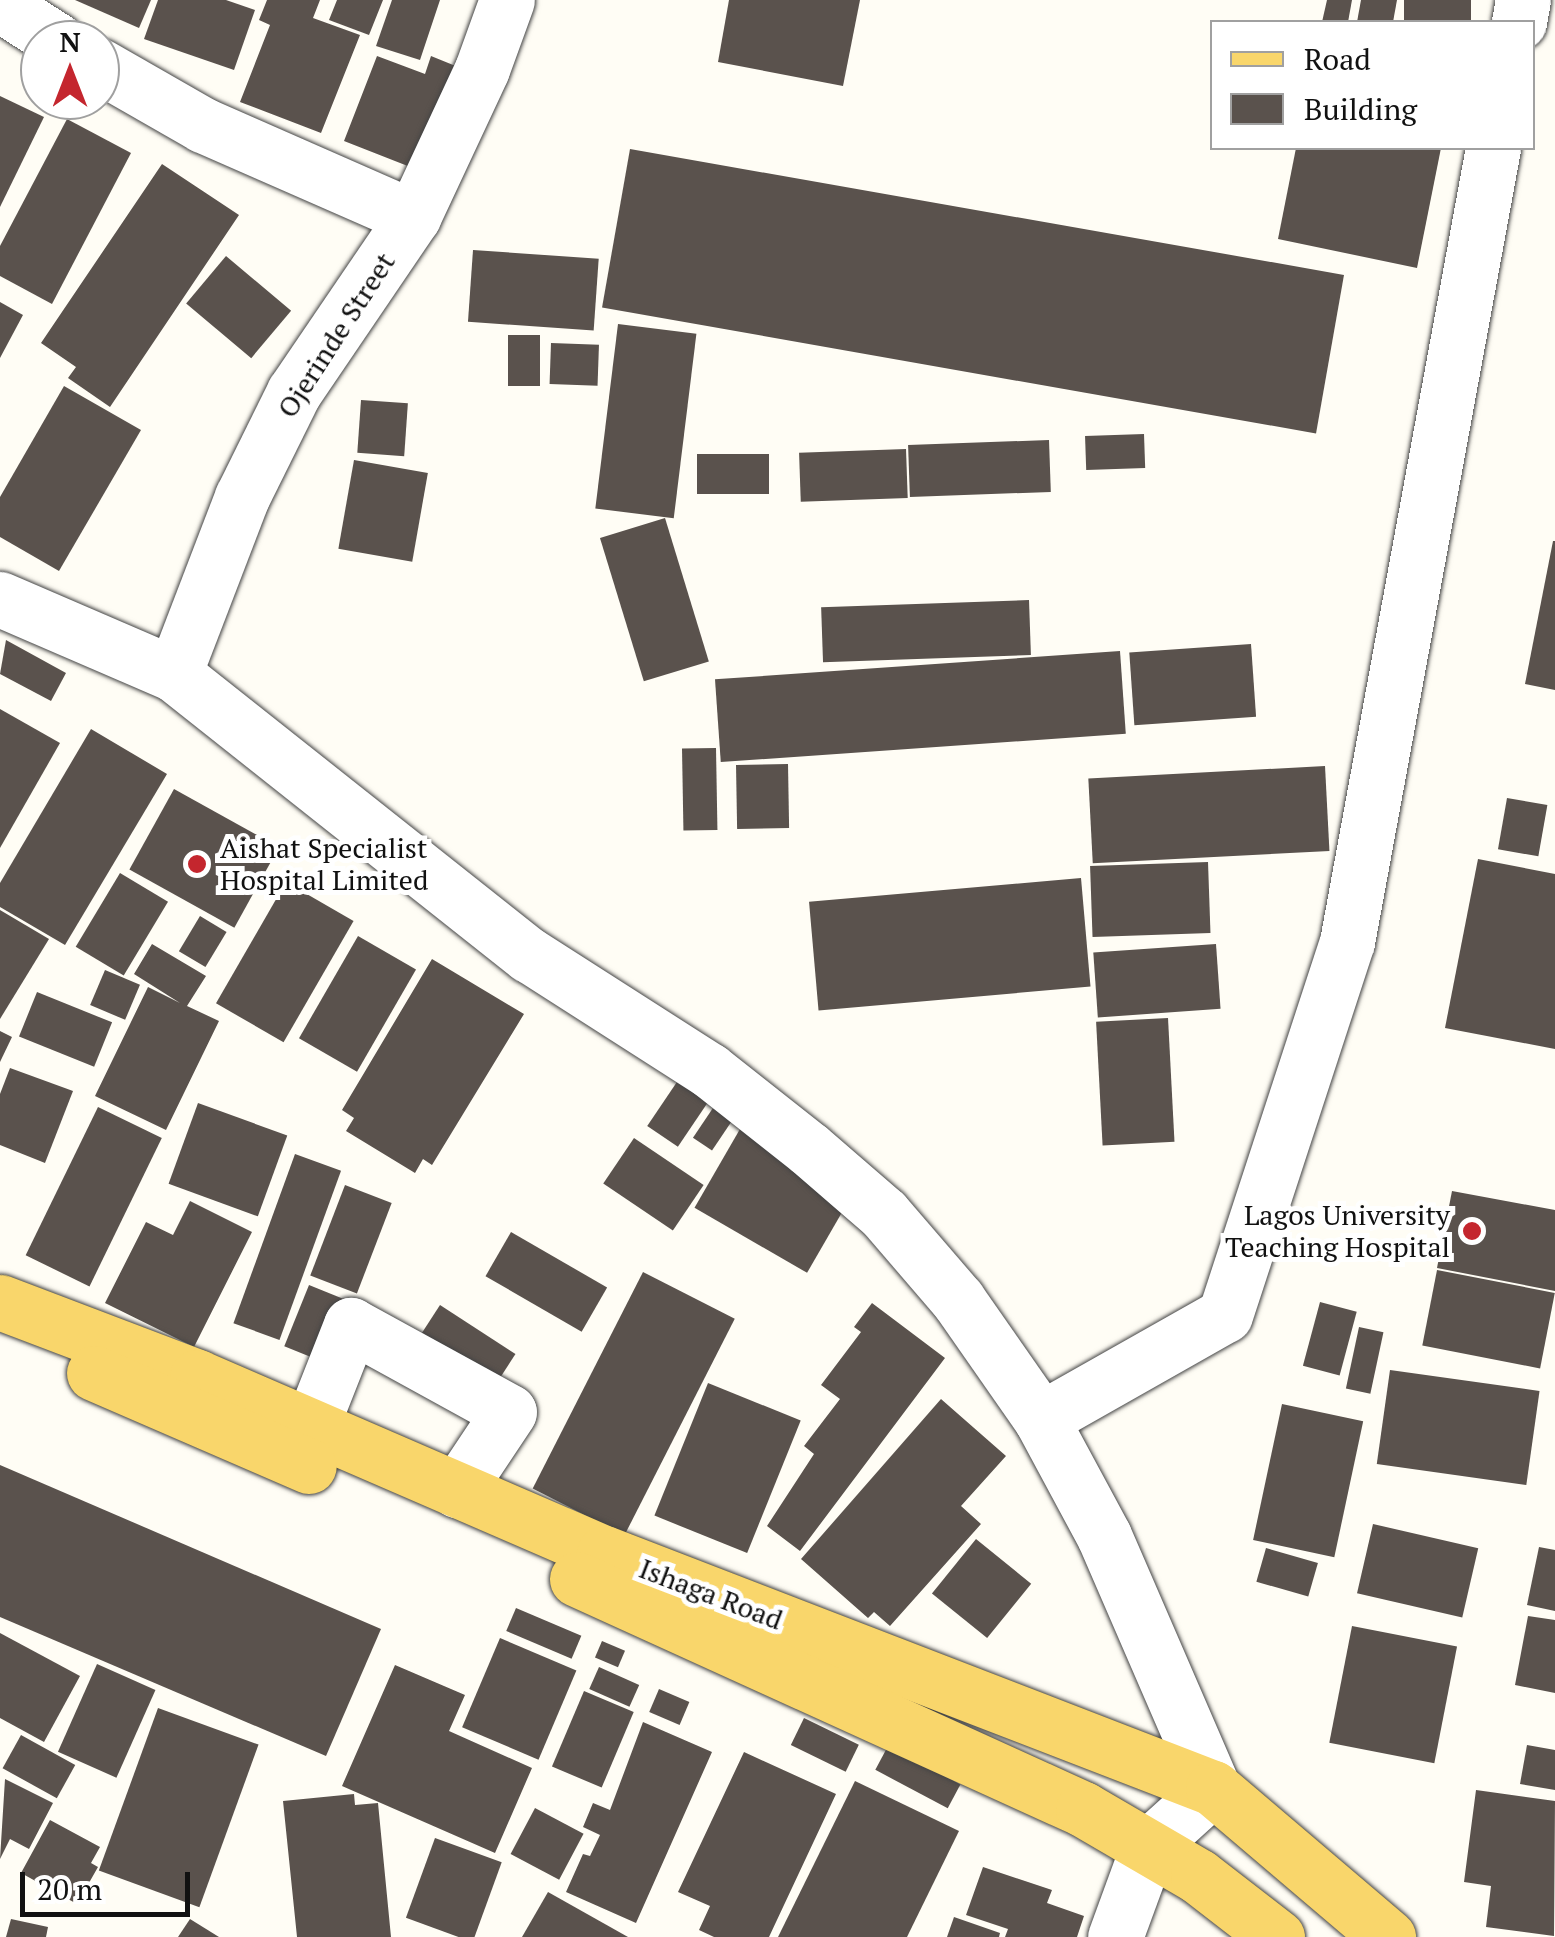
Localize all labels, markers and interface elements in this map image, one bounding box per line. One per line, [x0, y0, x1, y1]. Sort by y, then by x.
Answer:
north arrow [20, 20, 120, 120]
legend [1210, 20, 1535, 150]
text: N [59, 23, 81, 60]
text: Road [1304, 39, 1371, 79]
text: Building [1304, 89, 1417, 129]
street label: Ojerinde Street [270, 246, 402, 424]
place label: Aishat Specialist Hospital Limited [220, 831, 428, 897]
marker: Aishat Specialist Hospital Limited [184, 851, 210, 877]
place label: Lagos University Teaching Hospital [1225, 1198, 1450, 1264]
marker: Lagos University Teaching Hospital [1459, 1218, 1485, 1244]
street label: Ishaga Road [635, 1551, 787, 1637]
scale bar [25, 1852, 195, 1914]
text: 20 m [37, 1869, 102, 1909]

